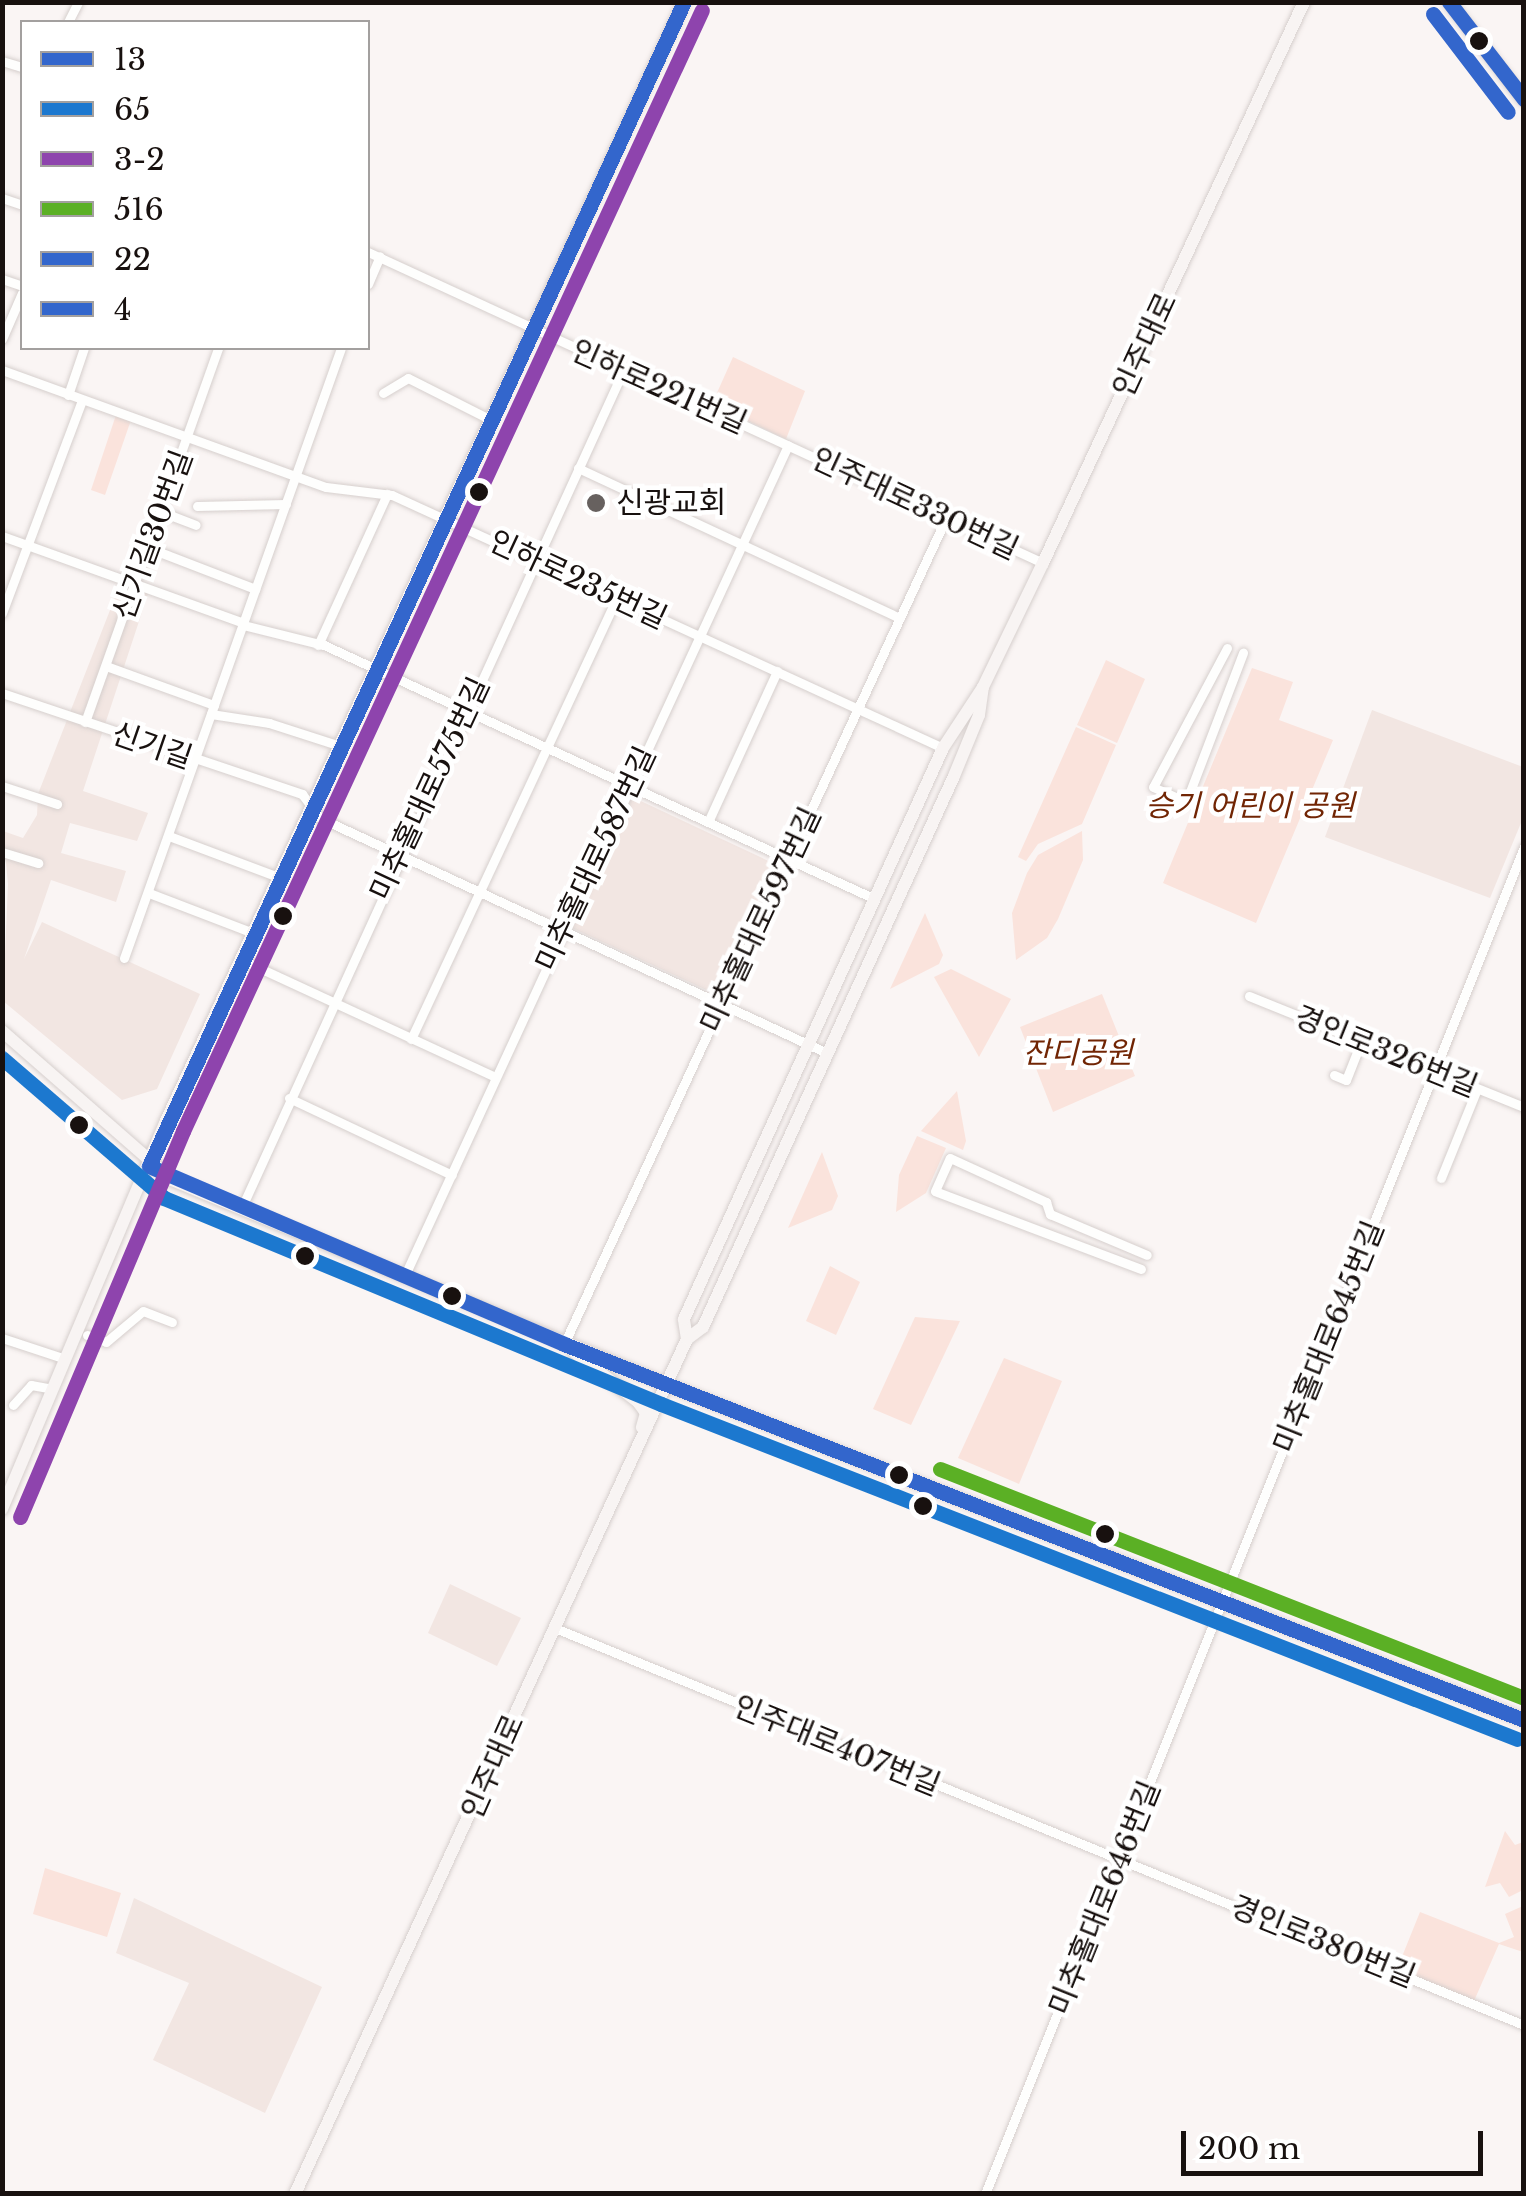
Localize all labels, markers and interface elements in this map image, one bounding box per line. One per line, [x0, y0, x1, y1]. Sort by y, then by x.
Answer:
legend [20, 20, 370, 350]
unlabelled marker [1469, 31, 1489, 51]
text: 13 [114, 41, 146, 78]
text: 65 [114, 91, 150, 128]
text: 3-2 [114, 141, 165, 178]
text: 516 [114, 191, 164, 228]
text: 22 [114, 241, 151, 278]
street label: 인주대로 [1105, 287, 1185, 403]
text: 4 [114, 291, 132, 328]
street label: 인하로221번길 [566, 332, 752, 442]
street label: 인주대로330번길 [806, 440, 1024, 568]
street label: 신기길30번길 [106, 445, 200, 625]
unlabelled marker [469, 482, 489, 502]
place label: 신광교회 [616, 485, 726, 521]
marker: 신광교회 [585, 492, 607, 514]
street label: 인하로235번길 [483, 523, 673, 637]
street label: 미추홀대로575번길 [363, 672, 497, 906]
street label: 신기길 [107, 716, 197, 776]
street label: 미추홀대로587번길 [528, 741, 664, 977]
park label: 승기 어린이 공원 [1145, 788, 1355, 824]
street label: 미추홀대로597번길 [693, 802, 829, 1038]
unlabelled marker [273, 906, 293, 926]
street label: 경인로326번길 [1289, 999, 1483, 1105]
park label: 잔디공원 [1023, 1035, 1133, 1071]
unlabelled marker [69, 1115, 89, 1135]
street label: 미추홀대로645번길 [1266, 1216, 1392, 1458]
unlabelled marker [295, 1246, 315, 1266]
unlabelled marker [442, 1286, 462, 1306]
unlabelled marker [889, 1465, 909, 1485]
unlabelled marker [913, 1496, 933, 1516]
unlabelled marker [1095, 1524, 1115, 1544]
street label: 인주대로407번길 [728, 1688, 946, 1804]
street label: 인주대로 [454, 1709, 532, 1825]
street label: 미추홀대로646번길 [1042, 1776, 1168, 2020]
street label: 경인로380번길 [1225, 1889, 1421, 1995]
scale bar [1186, 2111, 1488, 2173]
text: 200 m [1198, 2130, 1300, 2167]

